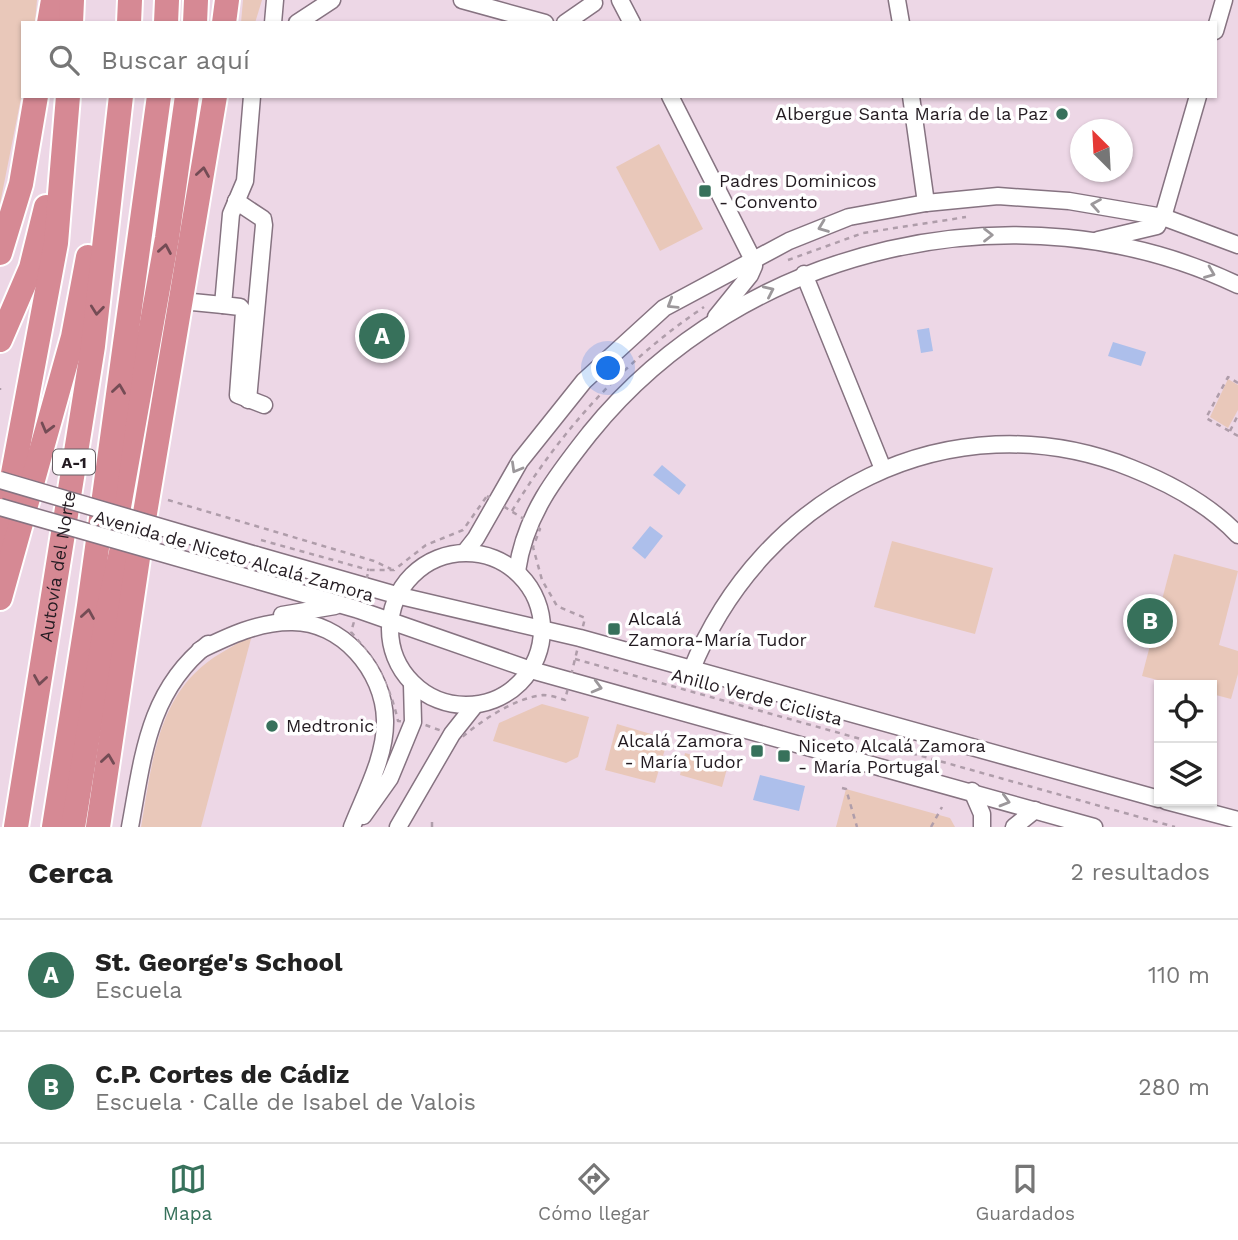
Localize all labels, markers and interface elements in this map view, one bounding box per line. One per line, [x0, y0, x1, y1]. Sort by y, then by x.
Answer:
search box [21, 21, 1217, 98]
icon: search [45, 41, 83, 79]
text: Buscar aquí [101, 45, 250, 75]
place label: Albergue Santa María de la Paz [775, 103, 1048, 124]
marker: Albergue Santa María de la Paz [1054, 106, 1070, 122]
north arrow [1070, 119, 1133, 182]
one-way arrow [195, 166, 210, 178]
place label: Padres Dominicos - Convento [719, 170, 877, 212]
marker: Padres Dominicos - Convento [697, 183, 713, 199]
one-way arrow [1090, 198, 1102, 213]
one-way arrow [818, 219, 830, 233]
one-way arrow [982, 228, 993, 243]
one-way arrow [157, 243, 172, 254]
one-way arrow [1204, 264, 1216, 278]
one-way arrow [762, 285, 774, 299]
one-way arrow [666, 296, 679, 309]
one-way arrow [90, 305, 105, 316]
pin: A [359, 310, 405, 362]
your location [591, 351, 625, 385]
one-way arrow [111, 383, 126, 395]
one-way arrow [41, 421, 55, 433]
road number: A-1 [53, 449, 95, 475]
one-way arrow [511, 461, 524, 474]
street label: Autovía del Norte [35, 489, 80, 643]
street label: Avenida de Niceto Alcalá Zamora [92, 505, 376, 606]
pin: B [1127, 595, 1173, 647]
place label: Alcalá Zamora-María Tudor [628, 608, 807, 650]
one-way arrow [80, 609, 95, 620]
marker: Alcalá Zamora-María Tudor [606, 621, 622, 637]
street label: Anillo Verde Ciclista [669, 664, 845, 729]
one-way arrow [32, 674, 47, 686]
one-way arrow [591, 679, 603, 693]
map controls [1154, 680, 1217, 806]
button: locate [1154, 680, 1217, 743]
place label: Medtronic [286, 715, 374, 736]
marker: Medtronic [264, 718, 280, 734]
place label: Alcalá Zamora - María Tudor [617, 730, 743, 772]
place label: Niceto Alcalá Zamora - María Portugal [798, 735, 986, 777]
marker: Alcalá Zamora - María Tudor [749, 743, 765, 759]
button: layers [1154, 743, 1217, 806]
marker: Niceto Alcalá Zamora - María Portugal [776, 748, 792, 764]
one-way arrow [100, 754, 115, 765]
one-way arrow [998, 792, 1010, 807]
text: Cerca [28, 855, 113, 890]
text: 2 resultados [1071, 859, 1210, 886]
text: St. George's School [95, 947, 343, 977]
text: A [43, 962, 59, 989]
text: 110 m [1148, 962, 1210, 989]
text: Escuela [95, 977, 182, 1004]
text: C.P. Cortes de Cádiz [95, 1059, 349, 1089]
text: B [43, 1074, 59, 1101]
text: 280 m [1138, 1074, 1210, 1101]
text: Escuela · Calle de Isabel de Valois [95, 1089, 476, 1116]
tab: Mapa [163, 1160, 212, 1225]
tab: Cómo llegar [538, 1160, 650, 1225]
tab: Guardados [975, 1160, 1075, 1225]

